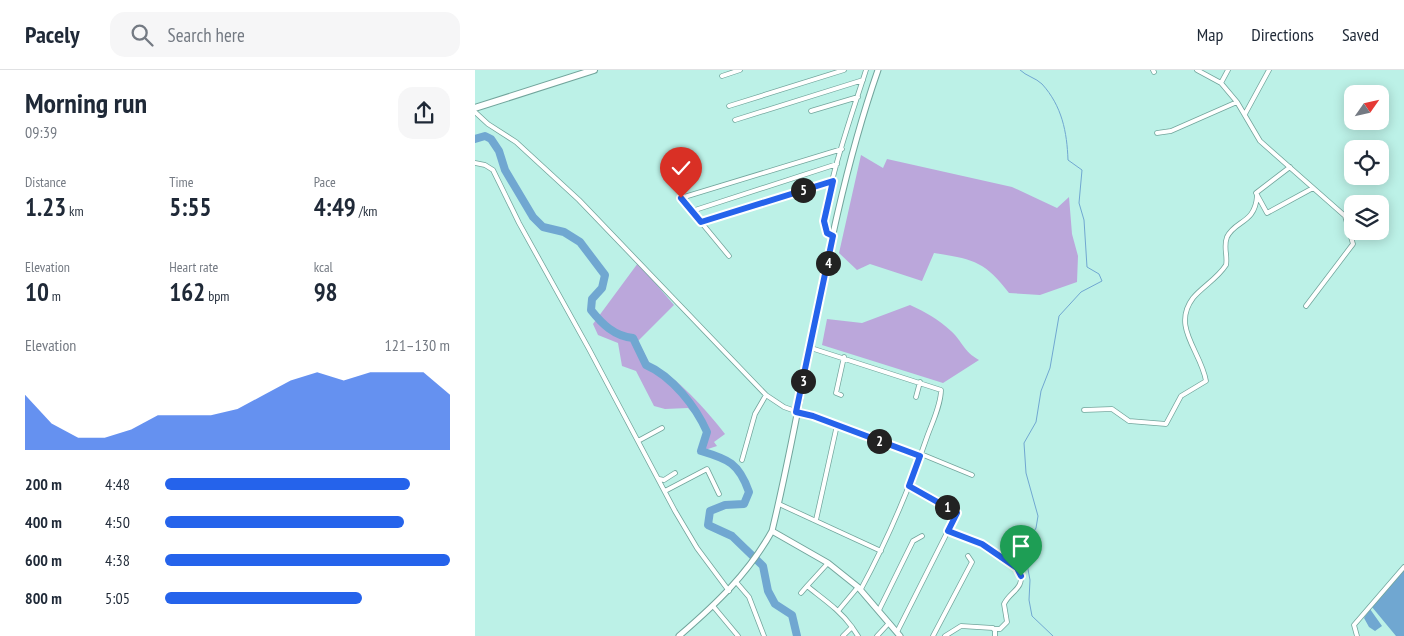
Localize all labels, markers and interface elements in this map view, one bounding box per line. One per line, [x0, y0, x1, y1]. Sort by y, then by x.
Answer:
search box [110, 12, 460, 57]
text: Pacely [25, 19, 80, 50]
icon: search [128, 21, 156, 49]
text: Search here [168, 23, 245, 47]
text: Map [1197, 23, 1223, 46]
text: Directions [1251, 23, 1314, 46]
text: Saved [1342, 23, 1379, 46]
text: Morning run [25, 84, 147, 121]
north arrow [1344, 85, 1389, 130]
map controls [1344, 85, 1389, 240]
button: share [398, 87, 450, 139]
text: 09:39 [25, 122, 57, 142]
button: locate [1344, 140, 1389, 185]
pin [660, 147, 702, 198]
icon: check [667, 154, 695, 182]
text: Distance [25, 173, 66, 191]
text: Time [169, 173, 194, 191]
text: Pace [314, 173, 336, 191]
pin: 5 [791, 178, 815, 202]
text: 5 [800, 181, 807, 199]
text: 1.23 [25, 191, 66, 223]
text: 5:55 [169, 191, 211, 223]
text: 4:49 [314, 191, 356, 223]
button: layers [1344, 195, 1389, 240]
text: km [66, 202, 84, 220]
text: /km [356, 202, 377, 220]
pin: 4 [815, 250, 841, 276]
text: 4 [825, 254, 832, 272]
text: Elevation [25, 258, 70, 276]
text: Heart rate [169, 258, 218, 276]
text: kcal [314, 258, 333, 276]
text: 10 [25, 276, 49, 308]
text: 162 [169, 276, 205, 308]
text: 98 [314, 276, 338, 308]
text: m [49, 287, 61, 305]
text: bpm [205, 287, 229, 305]
text: Elevation [25, 335, 76, 355]
text: 121–130 m [385, 335, 450, 355]
pin: 3 [791, 368, 815, 394]
text: 3 [800, 372, 807, 390]
pin: 2 [867, 428, 891, 454]
text: 2 [876, 432, 883, 450]
text: 200 m [25, 474, 62, 494]
text: 4:48 [105, 474, 130, 494]
pin: 1 [935, 494, 959, 520]
text: 1 [944, 498, 951, 516]
text: 400 m [25, 512, 62, 532]
text: 4:50 [105, 512, 130, 532]
pin [1000, 525, 1042, 576]
icon: arrive [1007, 532, 1035, 560]
text: 600 m [25, 550, 62, 570]
text: 4:38 [105, 550, 130, 570]
text: 800 m [25, 588, 62, 608]
text: 5:05 [105, 588, 130, 608]

